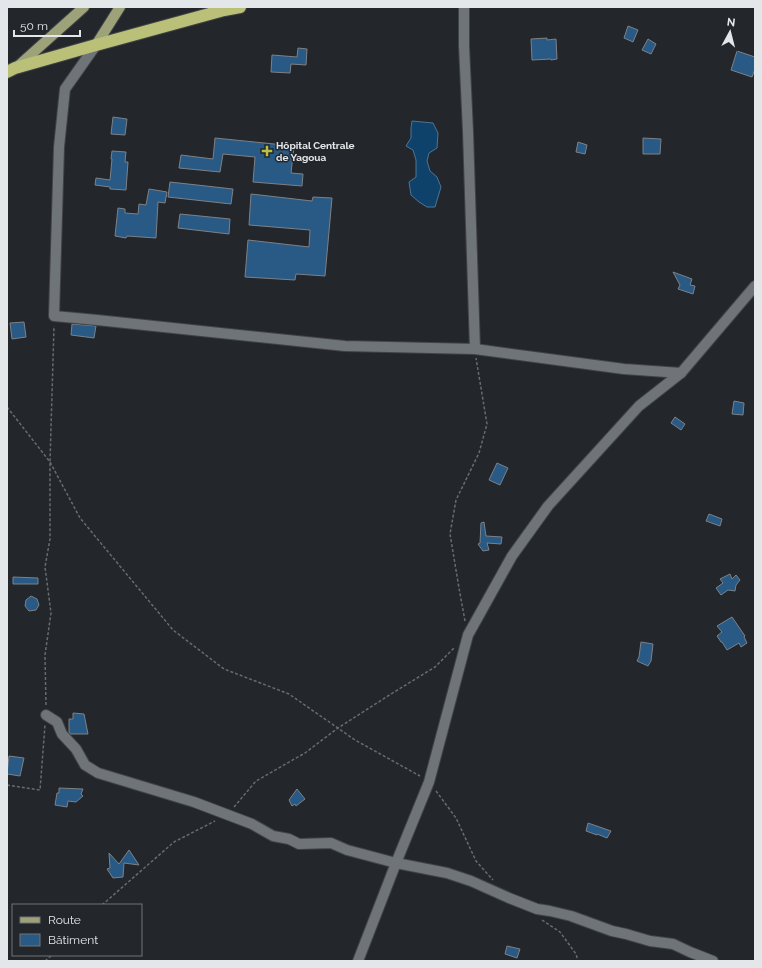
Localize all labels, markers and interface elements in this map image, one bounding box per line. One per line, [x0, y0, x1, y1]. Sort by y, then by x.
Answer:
scale bar [14, 12, 80, 38]
north arrow [710, 12, 750, 52]
text: N [726, 16, 736, 30]
text: 50 m [20, 19, 48, 33]
place label: Hôpital Centrale de Yagoua [276, 140, 355, 163]
marker: Hôpital Centrale de Yagoua [261, 145, 273, 157]
legend [12, 904, 142, 956]
text: Route [48, 913, 81, 927]
text: Bâtiment [48, 933, 98, 947]

